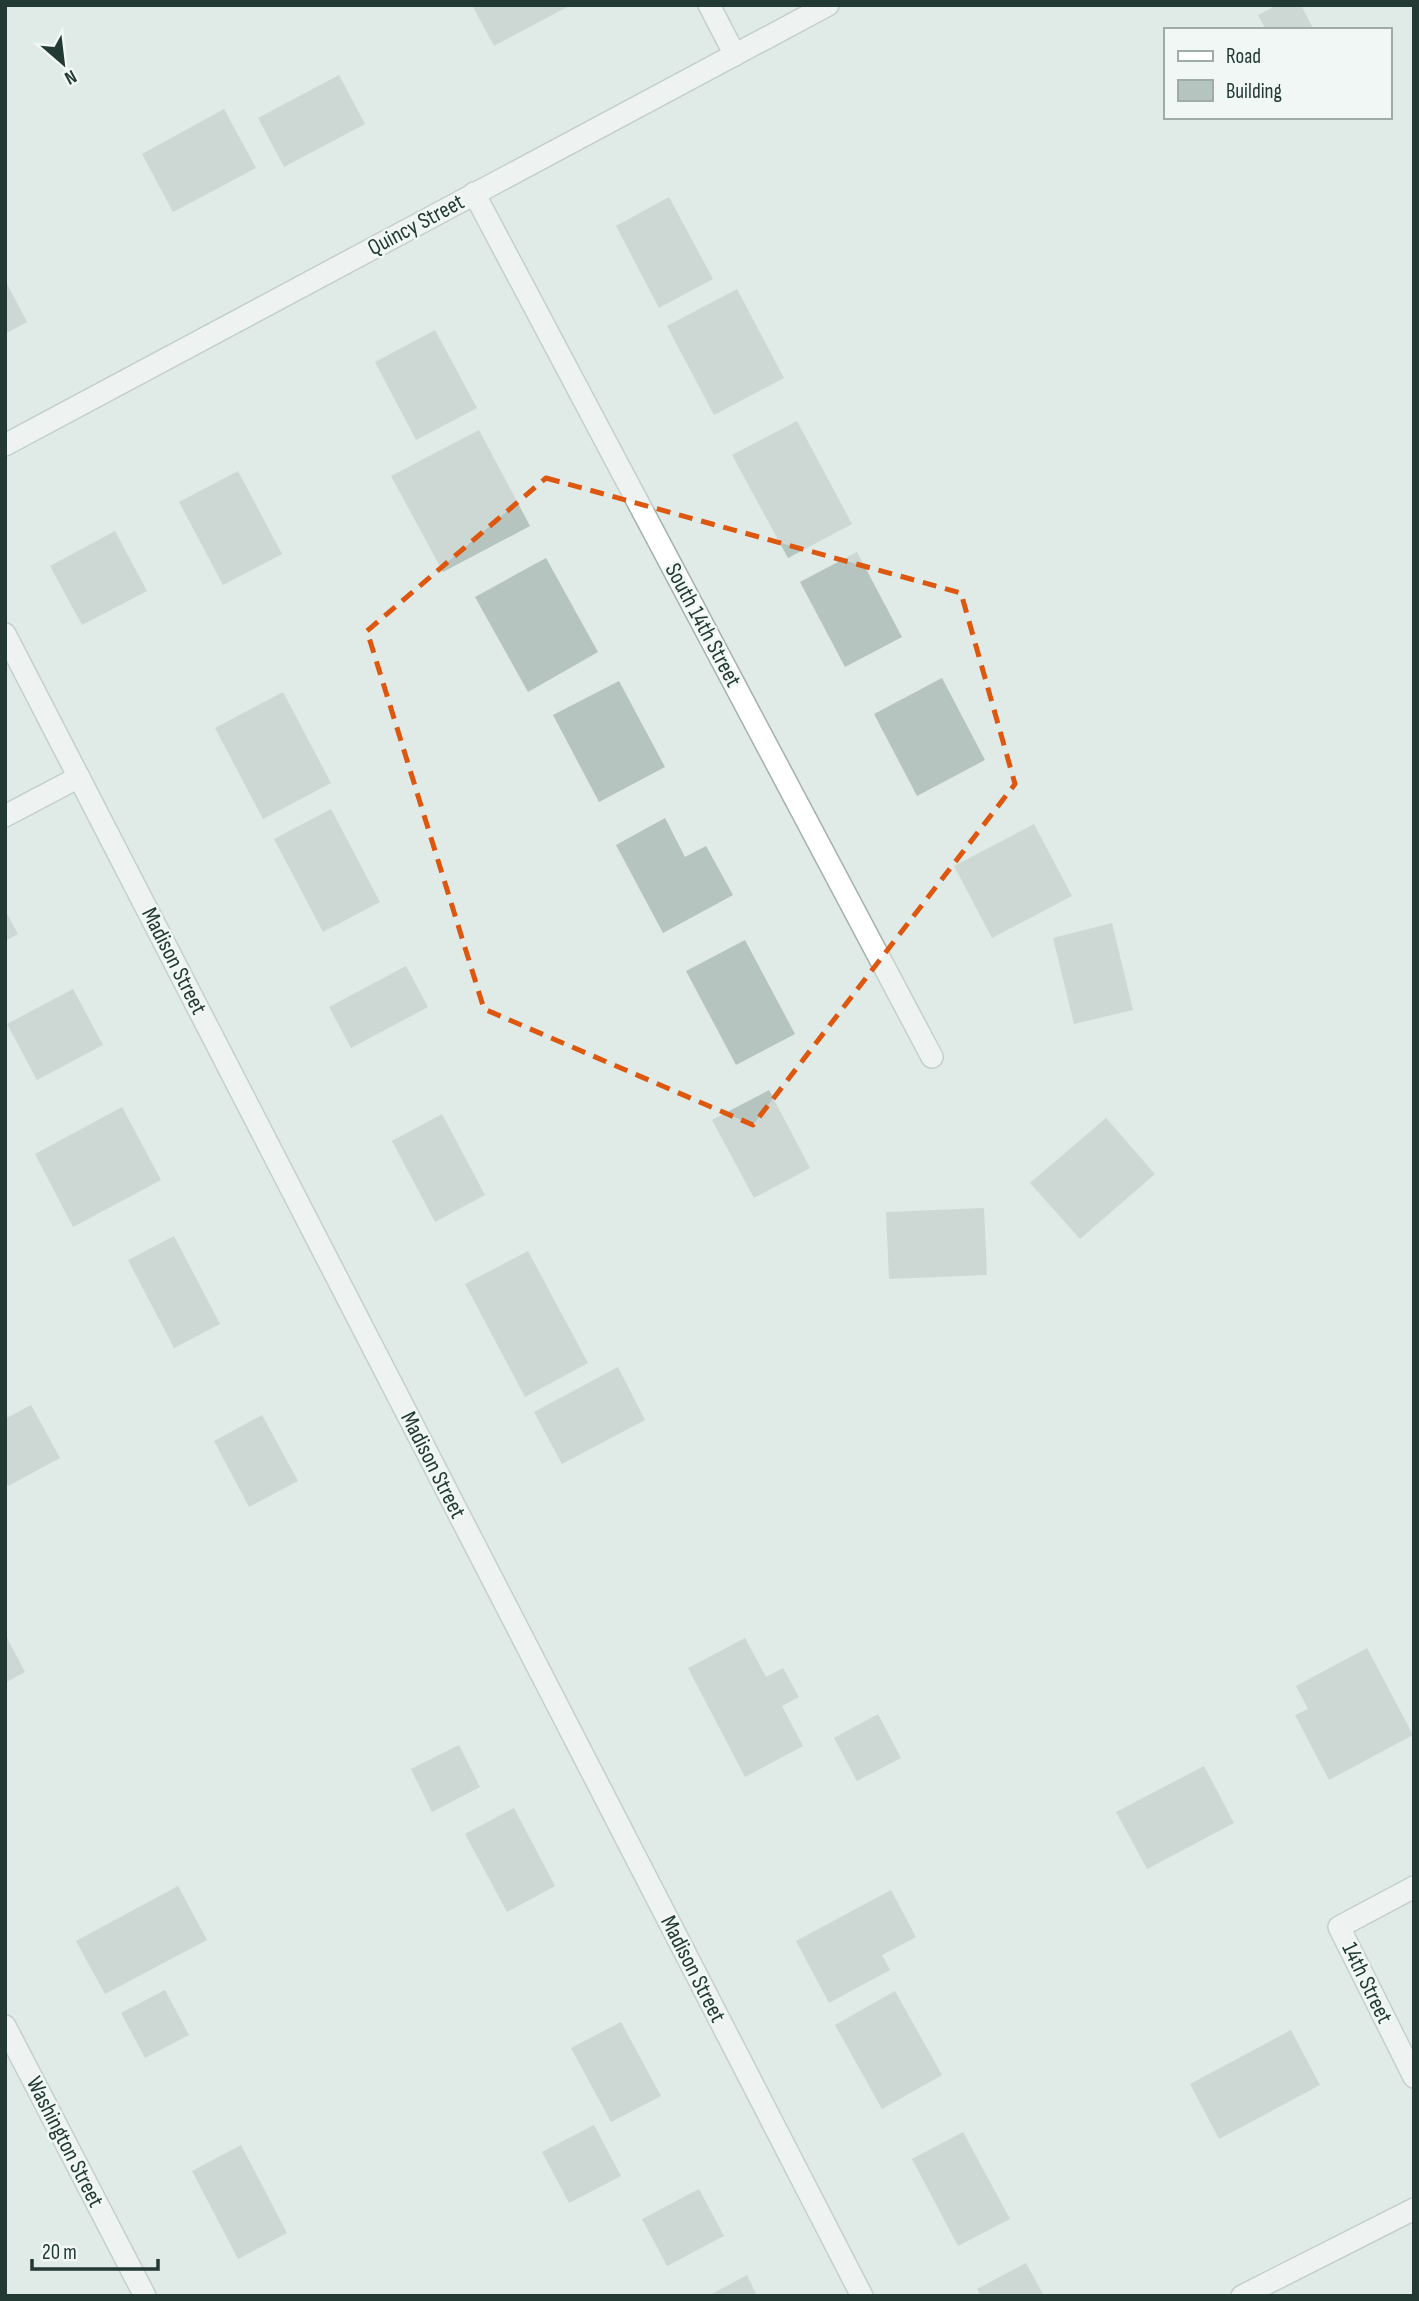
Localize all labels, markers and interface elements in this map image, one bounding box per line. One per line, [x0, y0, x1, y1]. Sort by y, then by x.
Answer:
north arrow [28, 28, 98, 98]
legend [1164, 28, 1391, 119]
text: Road [1226, 44, 1261, 69]
text: N [60, 64, 80, 89]
text: Building [1226, 79, 1282, 104]
street label: Quincy Street [363, 188, 469, 262]
street label: South 14th Street [659, 558, 747, 692]
street label: Madison Street [135, 903, 213, 1019]
street label: Madison Street [394, 1407, 472, 1523]
street label: Madison Street [654, 1911, 732, 2027]
street label: 14th Street [1335, 1938, 1399, 2028]
street label: Washington Street [20, 2072, 110, 2212]
scale bar [32, 2228, 158, 2272]
text: 20 m [42, 2240, 77, 2265]

